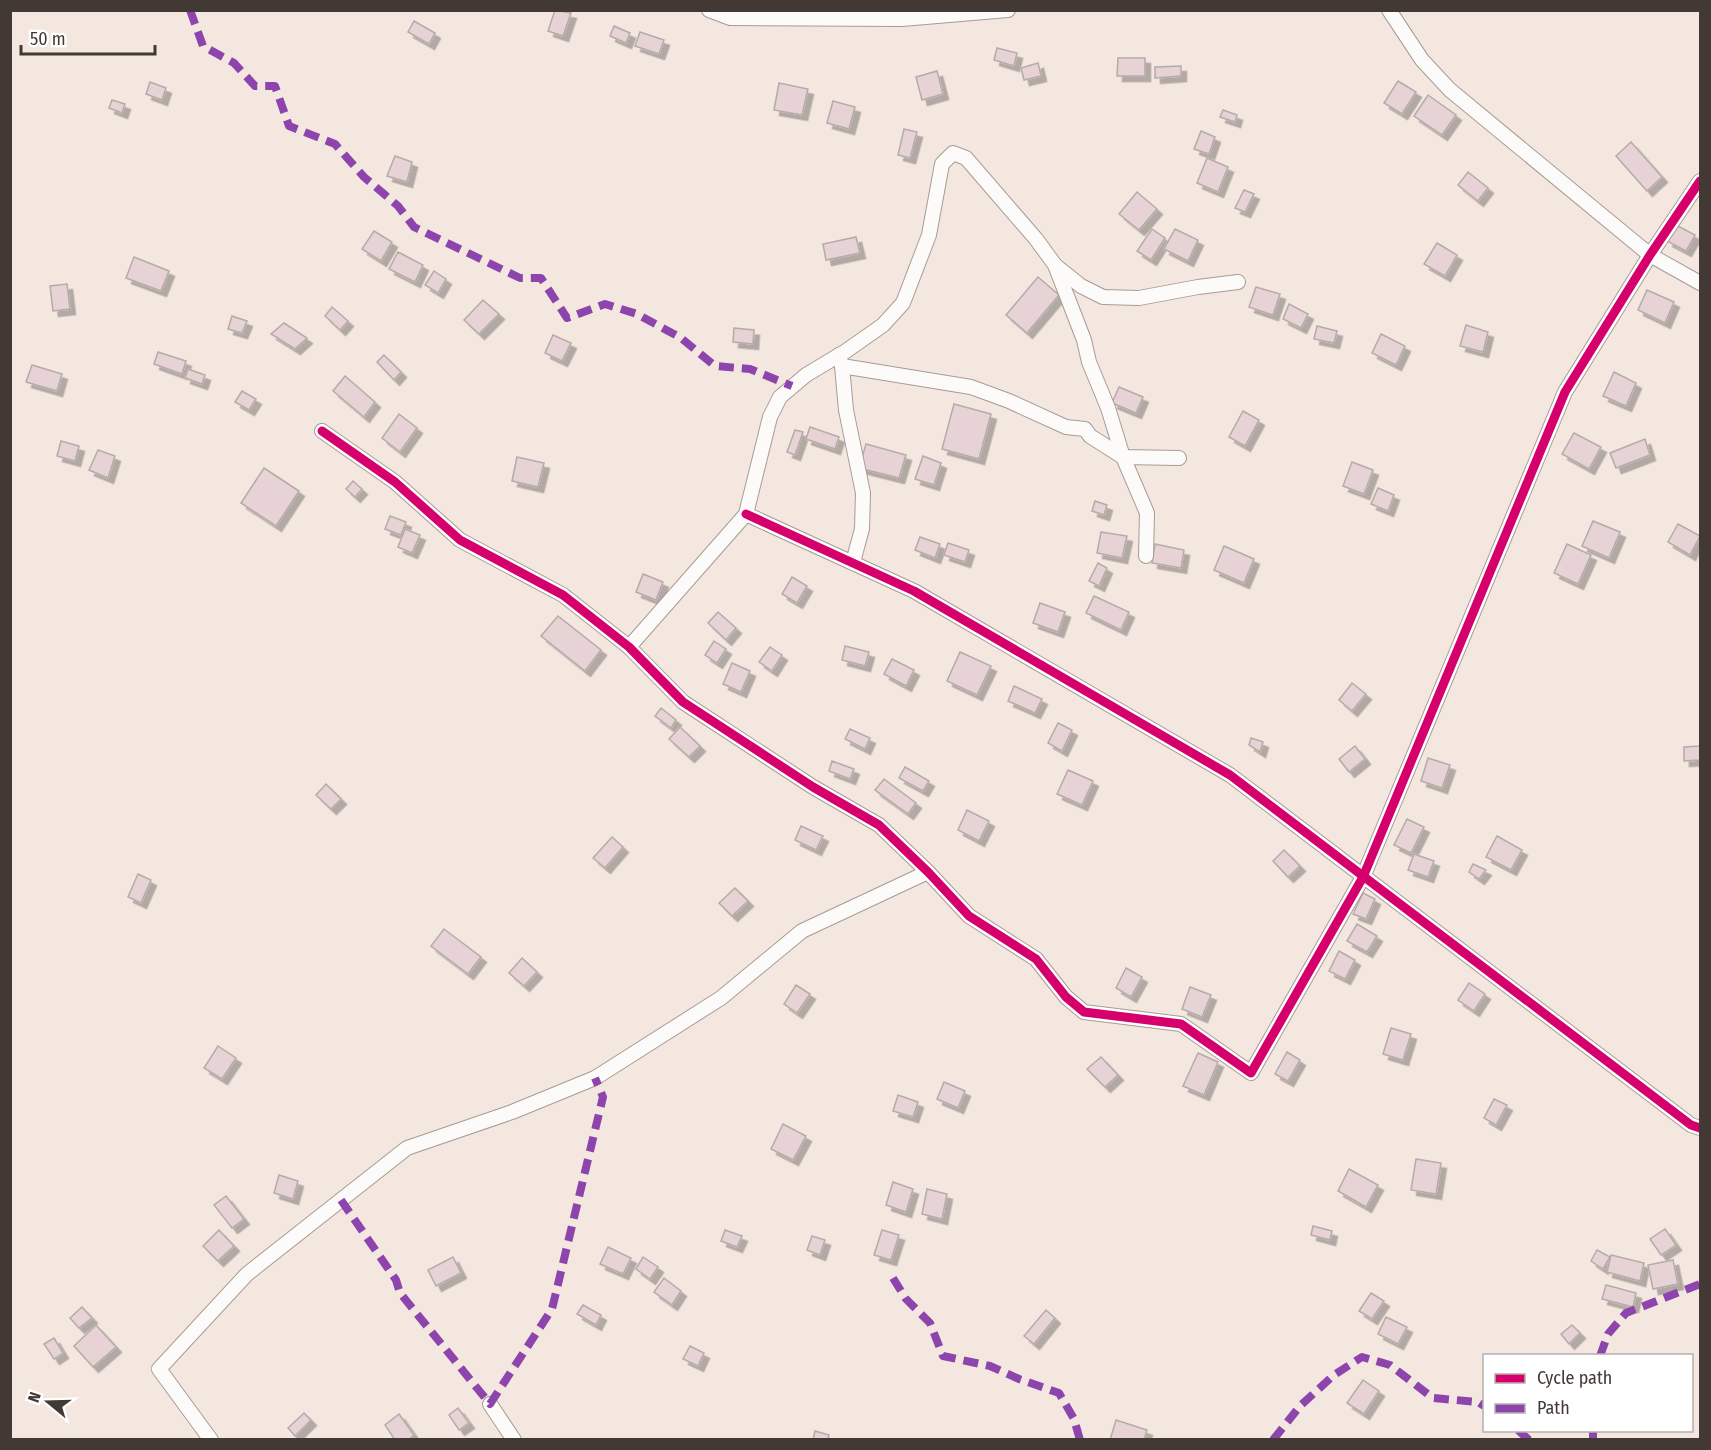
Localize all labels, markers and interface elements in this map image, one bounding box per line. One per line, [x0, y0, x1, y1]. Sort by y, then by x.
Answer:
scale bar [21, 18, 154, 56]
text: 50 m [30, 28, 66, 50]
legend [1483, 1354, 1693, 1432]
text: Cycle path [1537, 1367, 1612, 1389]
north arrow [18, 1372, 78, 1432]
text: N [24, 1390, 45, 1405]
text: Path [1537, 1397, 1570, 1419]

